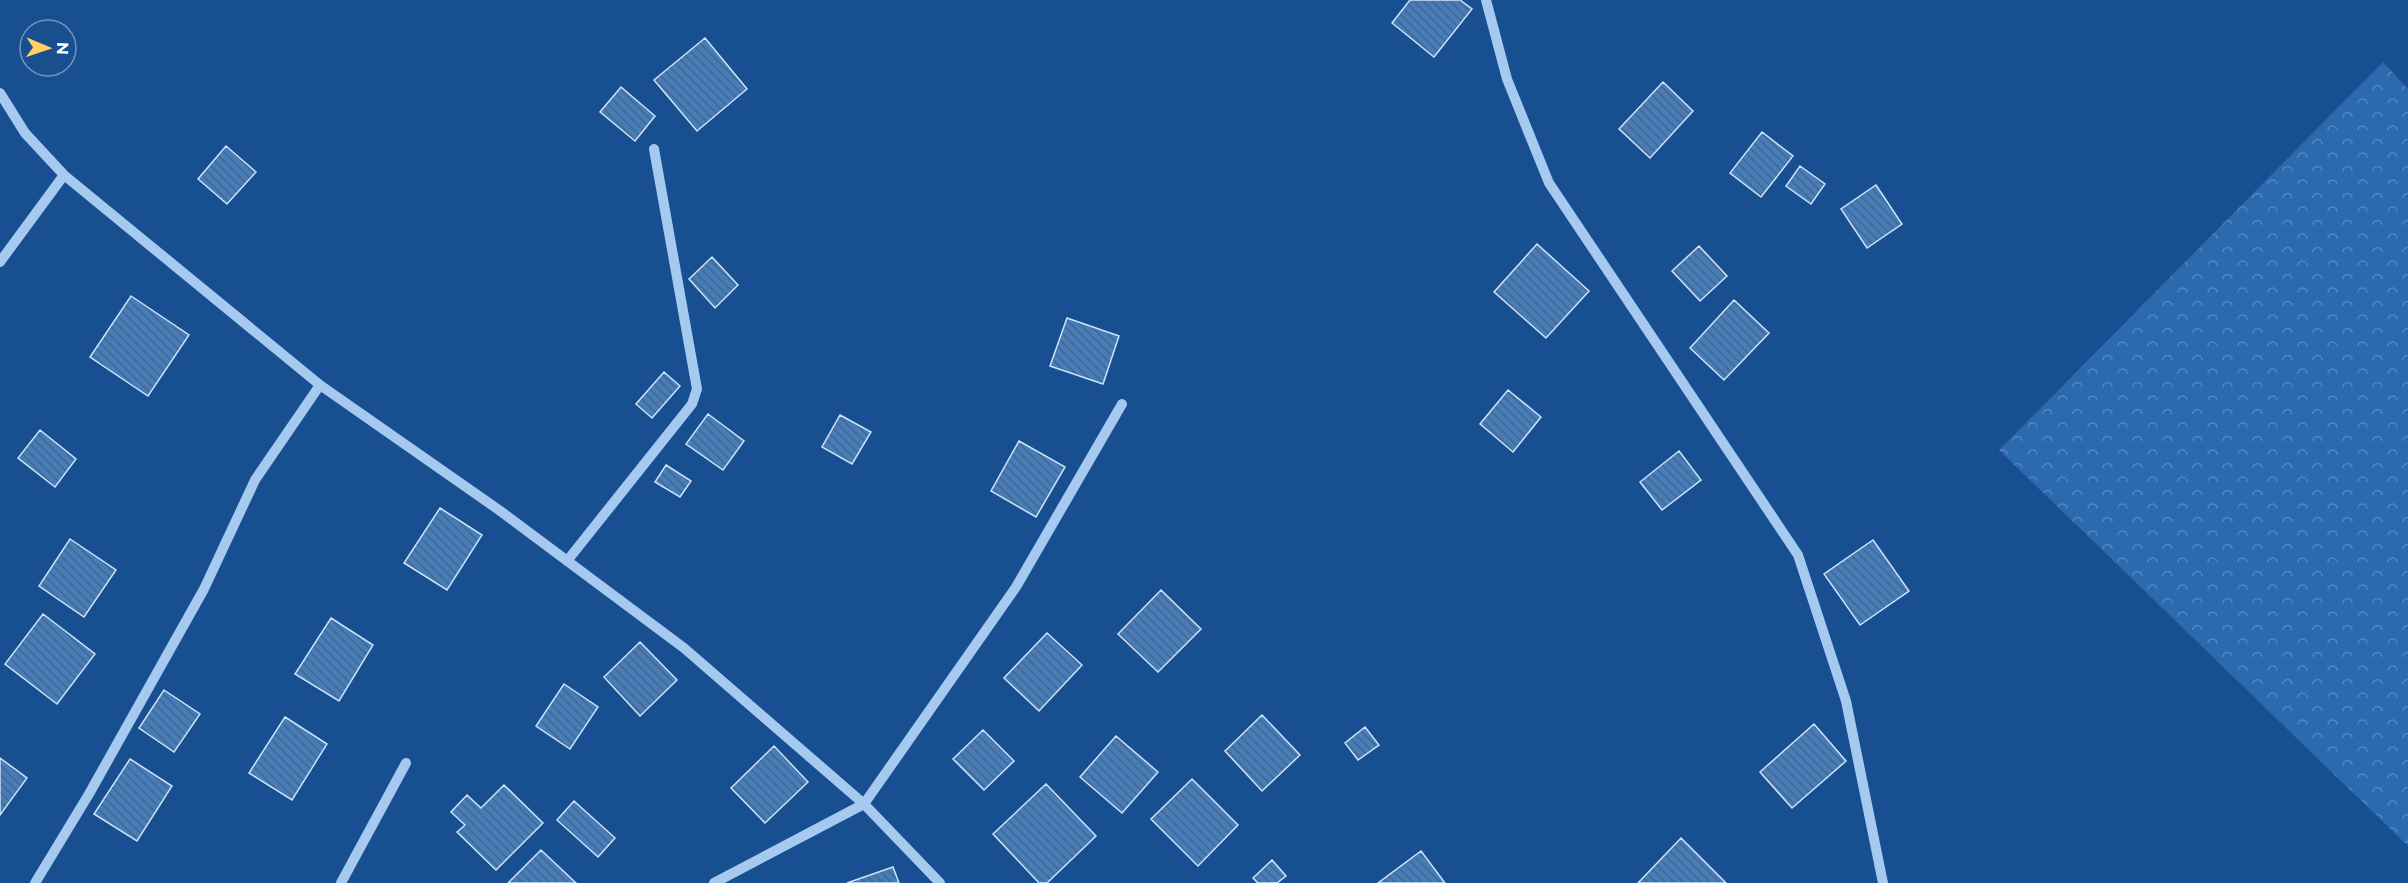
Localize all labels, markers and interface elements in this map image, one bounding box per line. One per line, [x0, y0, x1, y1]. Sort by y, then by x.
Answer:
north arrow [18, 18, 78, 78]
text: N [53, 42, 72, 55]

